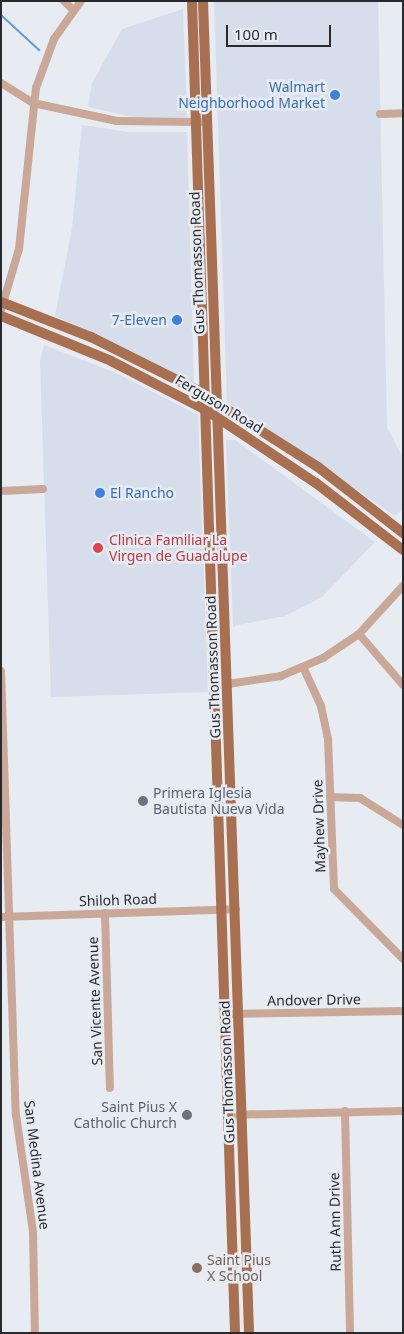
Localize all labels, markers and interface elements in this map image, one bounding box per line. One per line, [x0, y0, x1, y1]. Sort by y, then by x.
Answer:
scale bar [229, 15, 334, 47]
text: 100 m [234, 24, 278, 44]
place label: Walmart Neighborhood Market [178, 79, 325, 111]
marker: Walmart Neighborhood Market [329, 89, 341, 101]
street label: Gus Thomasson Road [186, 191, 208, 335]
place label: 7-Eleven [112, 312, 167, 328]
marker: 7-Eleven [171, 314, 183, 326]
street label: Ferguson Road [172, 371, 266, 437]
place label: El Rancho [110, 485, 174, 501]
marker: El Rancho [94, 487, 106, 499]
place label: Clinica Familiar La Virgen de Guadalupe [109, 532, 248, 564]
marker: Clinica Familiar La Virgen de Guadalupe [91, 541, 105, 555]
street label: Gus Thomasson Road [202, 595, 224, 739]
street label: Mayhew Drive [309, 779, 329, 873]
place label: Primera Iglesia Bautista Nueva Vida [153, 785, 285, 818]
marker: Primera Iglesia Bautista Nueva Vida [137, 795, 149, 807]
street label: Shiloh Road [79, 890, 157, 910]
street label: San Vicente Avenue [84, 936, 106, 1066]
street label: Andover Drive [267, 991, 361, 1009]
street label: Gus Thomasson Road [216, 1000, 238, 1144]
street label: San Medina Avenue [21, 1099, 53, 1231]
place label: Saint Pius X Catholic Church [74, 1099, 177, 1132]
marker: Saint Pius X Catholic Church [181, 1109, 193, 1121]
street label: Ruth Ann Drive [326, 1172, 344, 1272]
place label: Saint Pius X School [207, 1252, 271, 1284]
marker: Saint Pius X School [191, 1262, 203, 1274]

